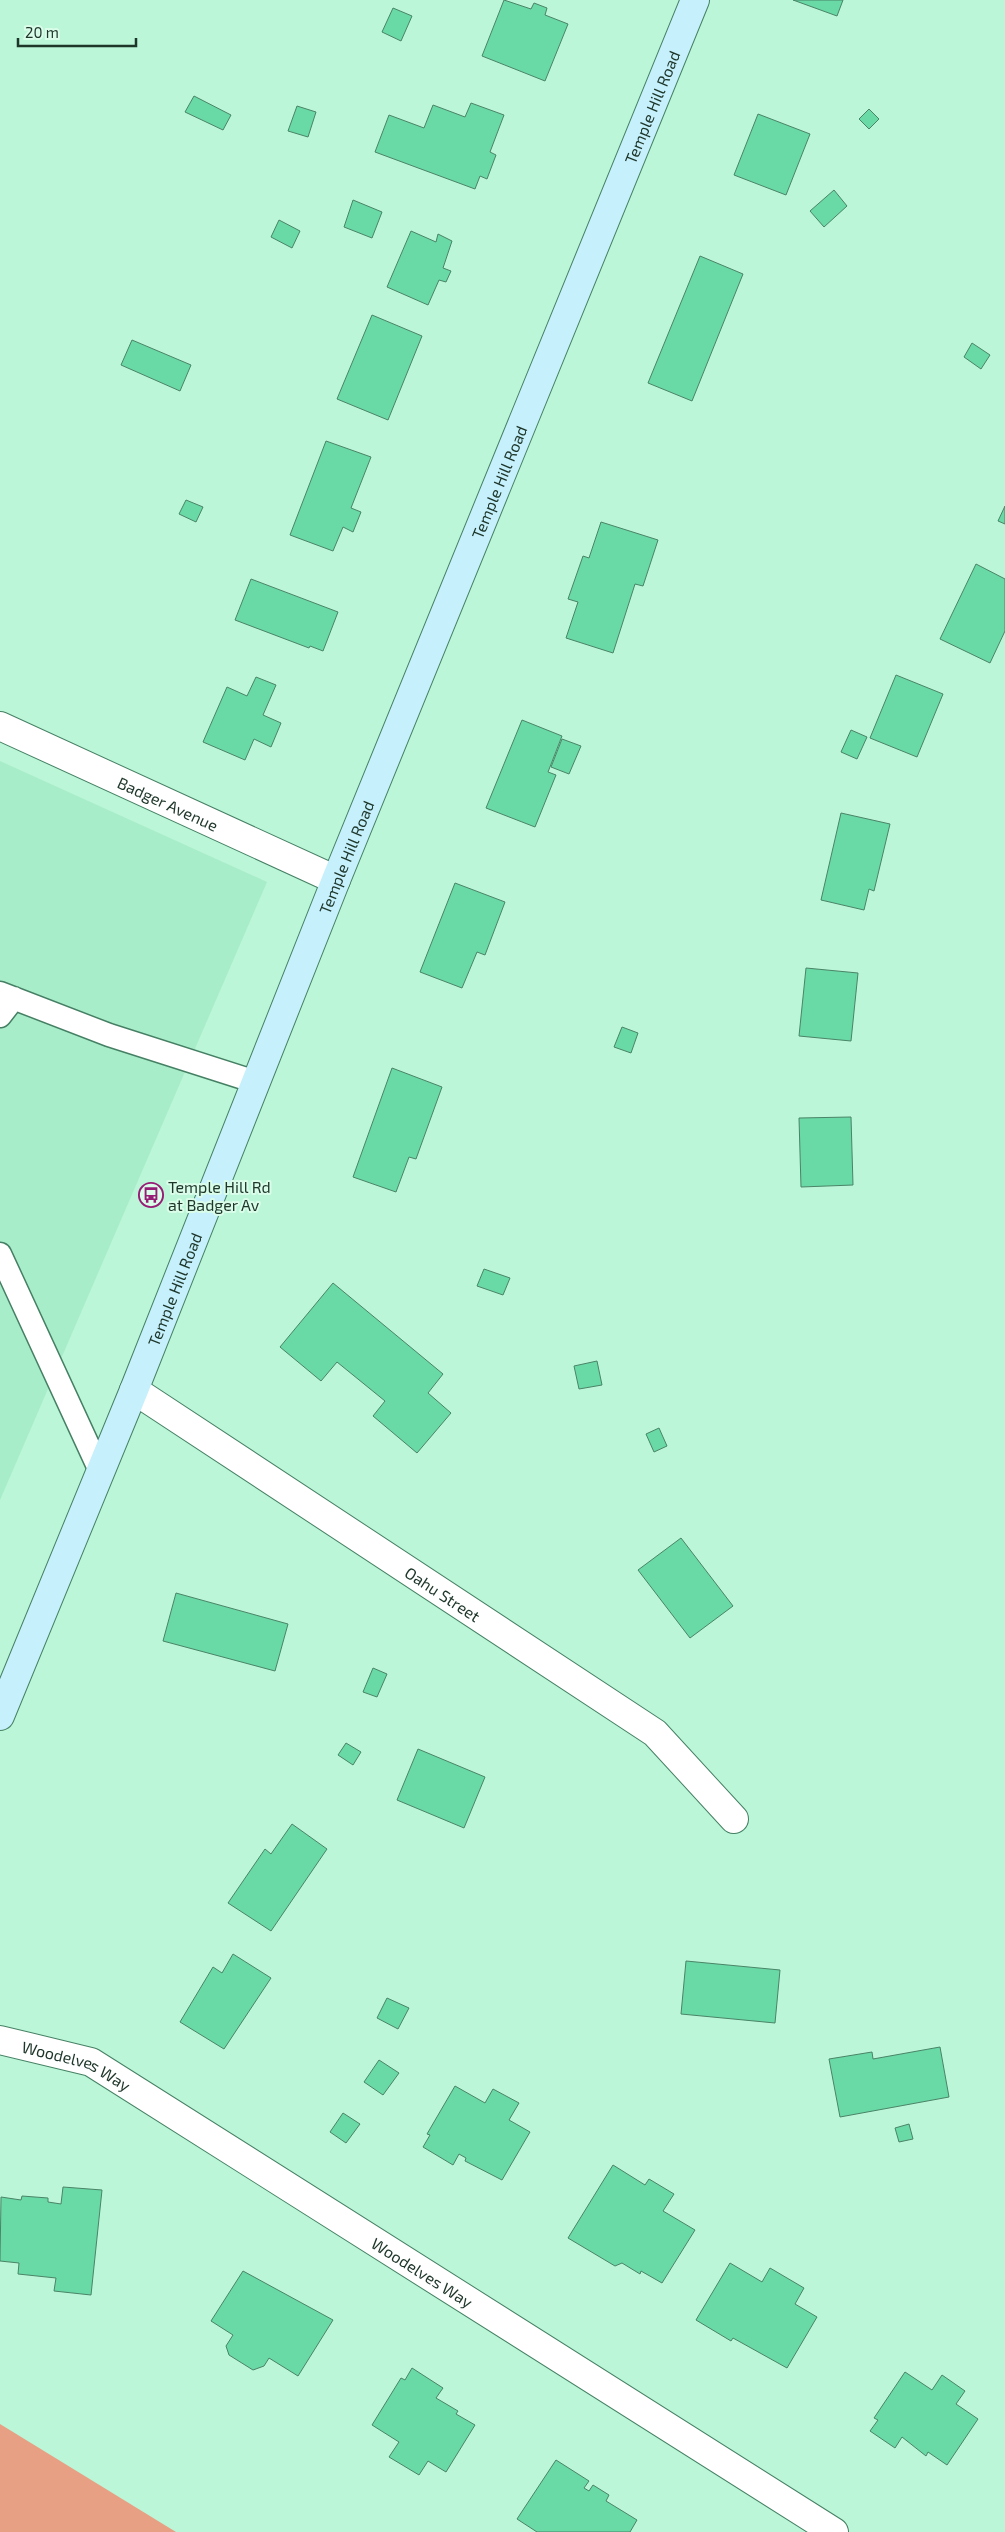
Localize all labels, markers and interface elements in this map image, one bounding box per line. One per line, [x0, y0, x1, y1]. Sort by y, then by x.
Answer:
scale bar [18, 15, 135, 47]
text: 20 m [25, 23, 59, 41]
street label: Temple Hill Road [620, 47, 683, 166]
street label: Temple Hill Road [467, 422, 530, 541]
street label: Badger Avenue [115, 772, 221, 834]
street label: Temple Hill Road [314, 797, 377, 916]
place label: Temple Hill Rd at Badger Av [168, 1177, 271, 1214]
bus stop icon: Temple Hill Rd at Badger Av [138, 1182, 164, 1208]
street label: Temple Hill Road [143, 1230, 205, 1349]
street label: Oahu Street [402, 1562, 484, 1625]
street label: Woodelves Way [20, 2036, 135, 2095]
street label: Woodelves Way [369, 2233, 477, 2311]

